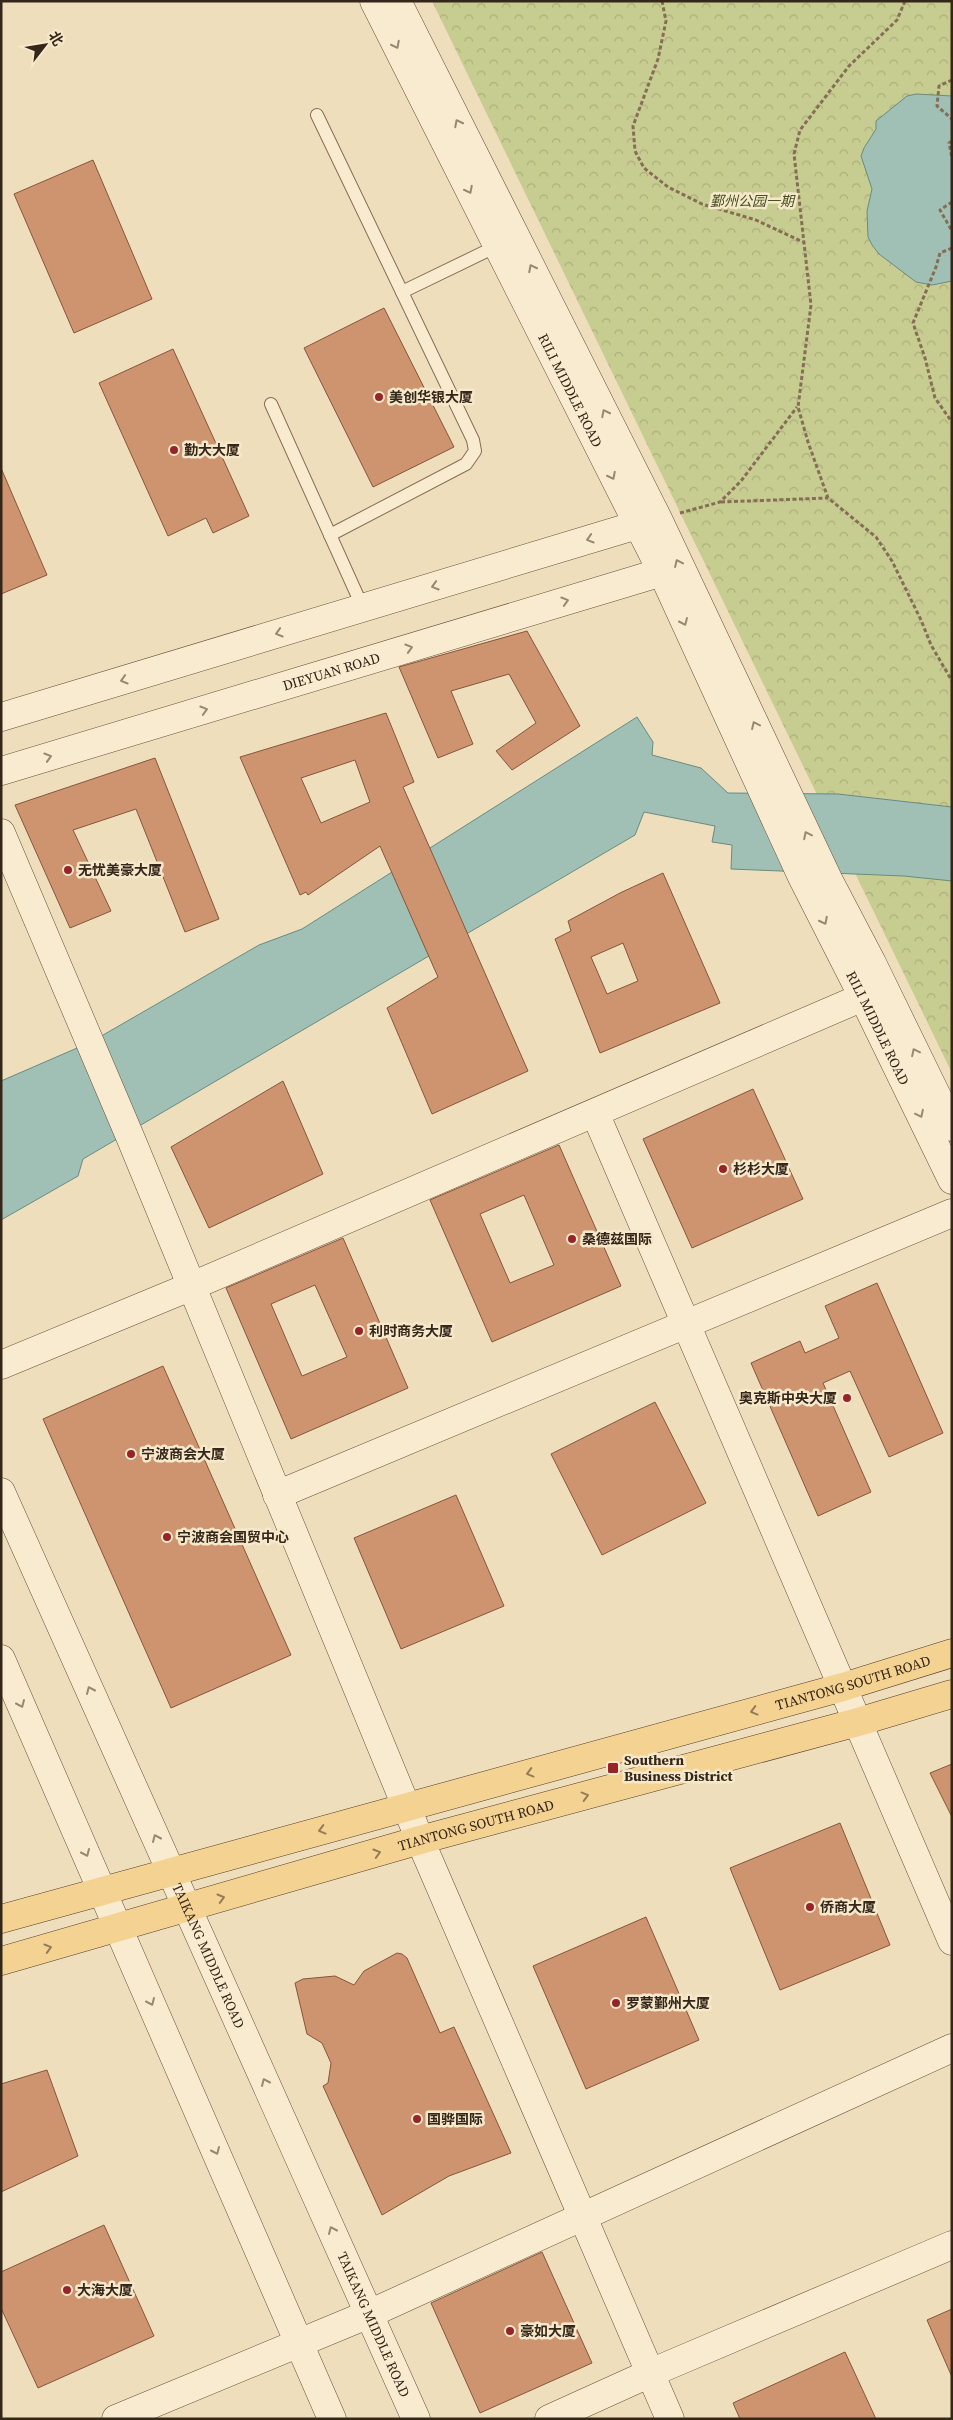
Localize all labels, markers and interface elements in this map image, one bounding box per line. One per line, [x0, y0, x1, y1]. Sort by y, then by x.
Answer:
north arrow [20, 20, 70, 70]
text: 北 [44, 27, 68, 49]
one-way arrow [390, 40, 400, 49]
one-way arrow [454, 119, 464, 128]
one-way arrow [463, 185, 473, 194]
park label: 鄞州公园一期 [710, 191, 796, 211]
one-way arrow [527, 264, 538, 273]
street label: RILI MIDDLE ROAD [533, 330, 607, 451]
place label: 美创华银大厦 [389, 387, 473, 407]
marker: 美创华银大厦 [373, 391, 385, 403]
one-way arrow [601, 409, 611, 418]
place label: 勤大大厦 [184, 440, 240, 460]
marker: 勤大大厦 [168, 444, 180, 456]
one-way arrow [606, 471, 616, 480]
one-way arrow [587, 534, 595, 544]
one-way arrow [674, 559, 685, 568]
one-way arrow [431, 581, 439, 591]
one-way arrow [560, 596, 569, 606]
one-way arrow [678, 617, 689, 626]
one-way arrow [276, 628, 284, 638]
one-way arrow [405, 643, 413, 653]
street label: DIEYUAN ROAD [280, 647, 383, 696]
one-way arrow [120, 675, 128, 685]
one-way arrow [199, 705, 207, 715]
one-way arrow [751, 722, 761, 731]
one-way arrow [43, 752, 52, 762]
one-way arrow [803, 831, 814, 840]
place label: 无忧美豪大厦 [78, 860, 162, 880]
marker: 无忧美豪大厦 [62, 864, 74, 876]
one-way arrow [818, 916, 828, 925]
street label: RILI MIDDLE ROAD [841, 967, 914, 1088]
one-way arrow [911, 1048, 921, 1057]
one-way arrow [913, 1108, 923, 1117]
place label: 杉杉大厦 [733, 1159, 789, 1179]
marker: 杉杉大厦 [717, 1163, 729, 1175]
place label: 桑德兹国际 [582, 1229, 652, 1249]
marker: 桑德兹国际 [566, 1233, 578, 1245]
place label: 利时商务大厦 [369, 1321, 453, 1341]
marker: 利时商务大厦 [353, 1325, 365, 1337]
place label: 奥克斯中央大厦 [739, 1388, 837, 1408]
marker: 奥克斯中央大厦 [841, 1392, 853, 1404]
place label: 宁波商会大厦 [141, 1444, 225, 1464]
marker: 宁波商会大厦 [125, 1448, 137, 1460]
place label: 宁波商会国贸中心 [177, 1527, 289, 1547]
marker: 宁波商会国贸中心 [161, 1531, 173, 1543]
street label: TIANTONG SOUTH ROAD [773, 1650, 933, 1715]
one-way arrow [85, 1686, 96, 1695]
one-way arrow [14, 1699, 25, 1708]
one-way arrow [750, 1706, 758, 1716]
place label: Southern Business District [624, 1750, 734, 1786]
marker: Southern Business District [606, 1761, 620, 1775]
one-way arrow [526, 1767, 534, 1777]
one-way arrow [580, 1791, 588, 1801]
street label: TIANTONG SOUTH ROAD [396, 1794, 556, 1856]
one-way arrow [319, 1824, 327, 1834]
one-way arrow [152, 1834, 162, 1843]
one-way arrow [79, 1848, 90, 1857]
one-way arrow [373, 1848, 381, 1858]
street label: TAIKANG MIDDLE ROAD [167, 1880, 250, 2032]
one-way arrow [217, 1894, 225, 1904]
place label: 侨商大厦 [820, 1897, 876, 1917]
marker: 侨商大厦 [804, 1901, 816, 1913]
one-way arrow [44, 1943, 52, 1953]
place label: 罗蒙鄞州大厦 [626, 1993, 710, 2013]
one-way arrow [144, 1997, 155, 2006]
marker: 罗蒙鄞州大厦 [610, 1997, 622, 2009]
one-way arrow [261, 2078, 272, 2087]
place label: 国骅国际 [427, 2109, 483, 2129]
marker: 国骅国际 [411, 2113, 423, 2125]
one-way arrow [209, 2146, 220, 2155]
one-way arrow [328, 2227, 338, 2236]
street label: TAIKANG MIDDLE ROAD [332, 2249, 415, 2400]
place label: 大海大厦 [77, 2280, 133, 2300]
marker: 大海大厦 [61, 2284, 73, 2296]
place label: 豪如大厦 [520, 2321, 576, 2341]
marker: 豪如大厦 [504, 2325, 516, 2337]

